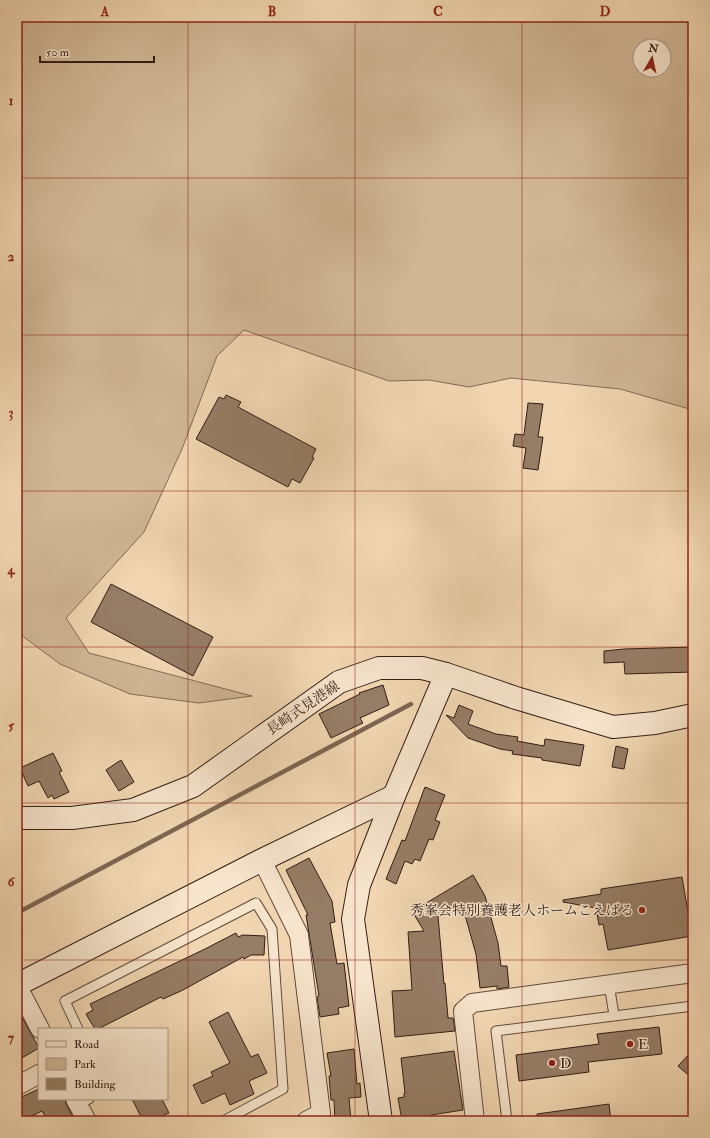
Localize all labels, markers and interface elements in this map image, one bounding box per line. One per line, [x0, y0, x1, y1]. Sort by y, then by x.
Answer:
text: A [100, 4, 110, 20]
text: B [268, 4, 276, 20]
text: C [433, 4, 443, 20]
text: D [600, 4, 611, 20]
scale bar [40, 38, 154, 64]
north arrow [632, 38, 672, 78]
text: N [647, 41, 660, 56]
text: 50 m [46, 45, 70, 60]
text: 1 [9, 93, 14, 109]
text: 2 [8, 249, 15, 265]
text: 3 [9, 405, 14, 421]
text: 4 [6, 562, 15, 578]
street label: 長崎式見港線 [263, 677, 343, 739]
text: 5 [8, 718, 14, 734]
text: 6 [8, 874, 16, 890]
place label: 秀峯会特別養護老人ホームこえばる [410, 902, 634, 919]
marker: 秀峯会特別養護老人ホームこえばる [637, 905, 647, 915]
legend [38, 1028, 168, 1100]
text: 7 [8, 1030, 15, 1046]
place label: E [638, 1036, 648, 1053]
text: Road [74, 1037, 99, 1052]
marker: E [625, 1039, 635, 1049]
place label: D [560, 1055, 571, 1072]
text: Park [74, 1057, 96, 1072]
marker: D [547, 1058, 557, 1068]
text: Building [74, 1077, 117, 1092]

